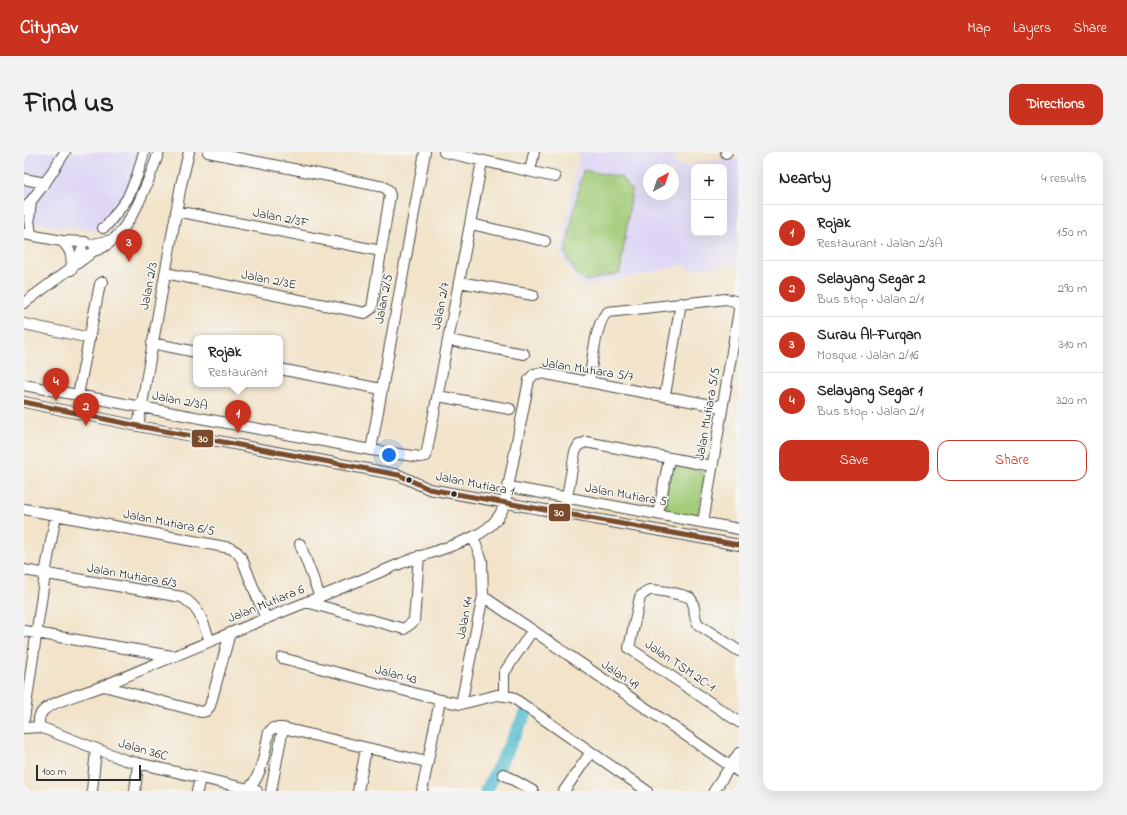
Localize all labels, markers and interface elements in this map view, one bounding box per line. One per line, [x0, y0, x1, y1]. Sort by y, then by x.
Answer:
text: Citynav [20, 15, 78, 42]
text: Map [967, 18, 991, 39]
text: Layers [1013, 18, 1051, 39]
text: Share [1073, 18, 1107, 39]
text: Find us [24, 84, 114, 125]
button: Directions [1009, 84, 1103, 125]
north arrow [643, 164, 679, 200]
map controls [691, 164, 727, 236]
button: + [691, 164, 727, 200]
text: Nearby [779, 166, 831, 191]
text: 4 results [1041, 169, 1087, 188]
button: − [691, 200, 727, 236]
street label: Jalan 2/3F [251, 203, 311, 233]
text: Rojak [817, 212, 850, 234]
text: 1 [790, 223, 794, 242]
text: 150 m [1056, 223, 1087, 242]
pin: 3 [116, 229, 142, 262]
text: Restaurant · Jalan 2/3A [817, 234, 943, 253]
street label: Jalan 2/3 [135, 261, 163, 311]
street label: Jalan 2/3E [240, 265, 298, 295]
text: Selayang Segar 2 [817, 268, 925, 290]
street label: Jalan 2/5 [370, 272, 398, 325]
text: 2 [789, 279, 795, 298]
text: 290 m [1058, 279, 1087, 298]
street label: Jalan 2/7 [427, 280, 455, 331]
text: Bus stop · Jalan 2/1 [817, 290, 924, 309]
text: Surau Al-Furqan [817, 324, 921, 346]
popup [193, 335, 283, 387]
text: 3 [789, 335, 795, 354]
text: 310 m [1059, 335, 1087, 354]
text: Rojak [208, 341, 241, 363]
text: Mosque · Jalan 2/16 [817, 346, 919, 365]
street label: Jalan Mutiara 5/7 [541, 353, 636, 387]
text: Restaurant [208, 363, 268, 382]
street label: Jalan Mutiara 5/5 [690, 365, 726, 462]
pin: 4 [43, 368, 69, 401]
text: Selayang Segar 1 [817, 380, 923, 402]
street label: Jalan 2/3A [151, 386, 209, 416]
text: 4 [789, 391, 795, 410]
text: 320 m [1056, 391, 1087, 410]
pin: 2 [73, 393, 99, 426]
pin: 1 [225, 400, 251, 433]
text: Bus stop · Jalan 2/1 [817, 402, 924, 421]
line badge: 30 [191, 429, 214, 448]
text: 30 [197, 431, 208, 447]
button: Save [779, 440, 929, 481]
button: Share [937, 440, 1087, 481]
your location [379, 445, 399, 465]
street label: Jalan Mutiara 1 [434, 467, 516, 501]
unlabelled marker [404, 475, 414, 485]
street label: Jalan Mutiara 5 [583, 478, 669, 512]
unlabelled marker [449, 489, 459, 499]
line badge: 30 [548, 503, 571, 522]
street label: Jalan Mutiara 6/5 [122, 505, 217, 541]
text: 30 [553, 505, 564, 521]
street label: Jalan Mutiara 6/3 [86, 559, 178, 593]
street label: Jalan Mutiara 6 [225, 580, 307, 628]
street label: Jalan 44 [452, 594, 479, 641]
street label: Jalan TSM 2C-1 [641, 635, 719, 697]
street label: Jalan 49 [597, 656, 643, 695]
street label: Jalan 43 [373, 660, 419, 690]
street label: Jalan 36C [116, 734, 170, 766]
scale bar [36, 763, 141, 782]
text: 100 m [42, 764, 66, 780]

